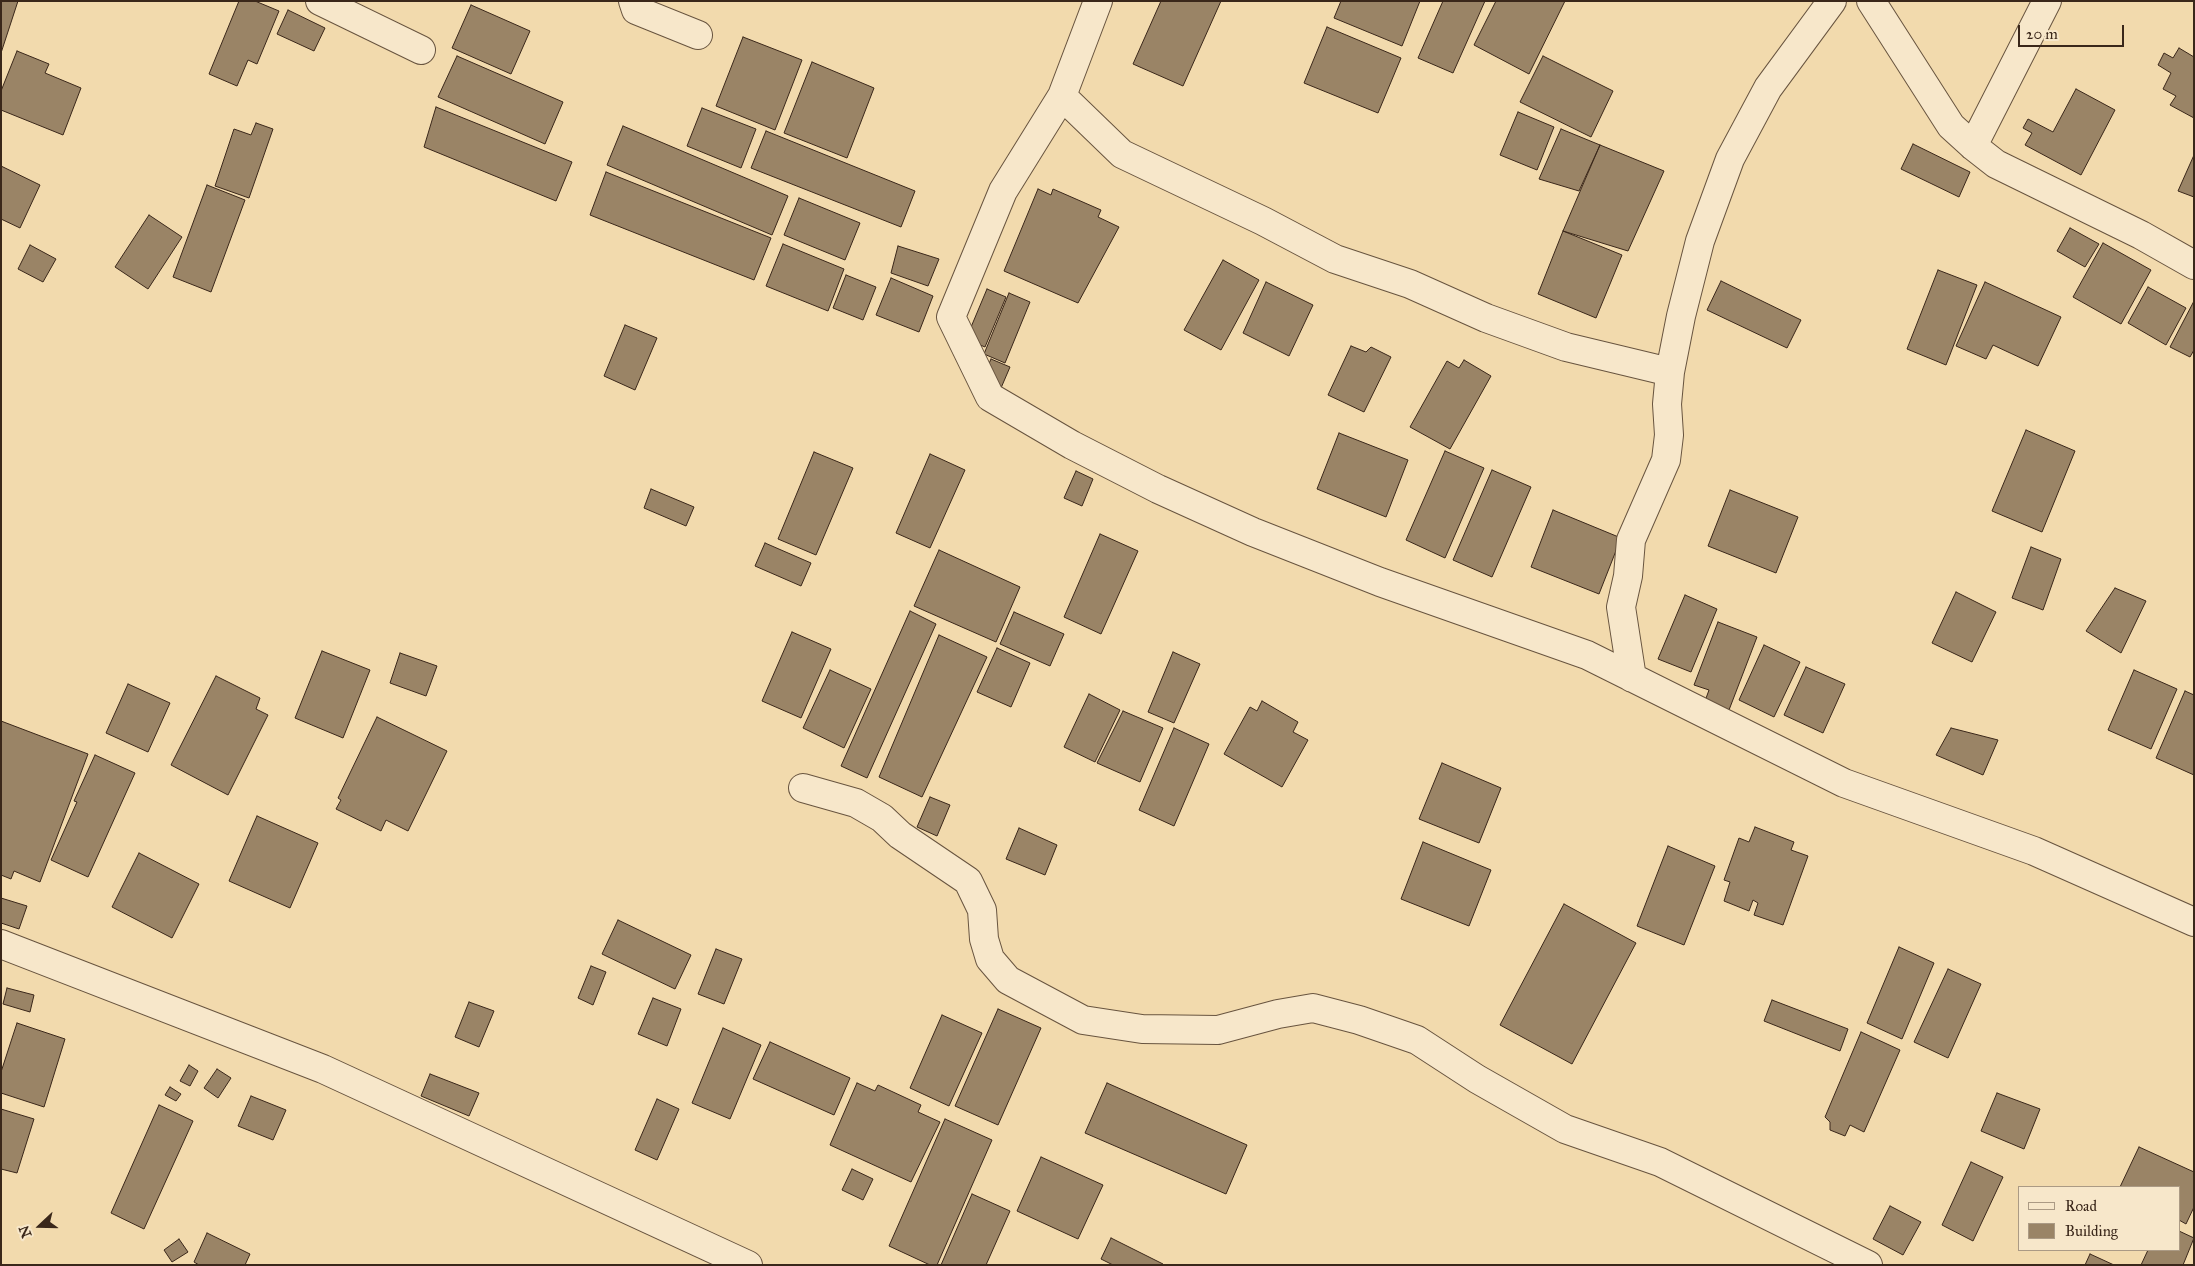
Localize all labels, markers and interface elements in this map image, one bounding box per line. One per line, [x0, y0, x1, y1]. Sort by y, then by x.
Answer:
scale bar [2020, 15, 2126, 47]
text: 20 m [2026, 25, 2058, 43]
legend [2018, 1186, 2180, 1251]
text: Road [2065, 1197, 2097, 1215]
north arrow [15, 1201, 65, 1251]
text: Building [2065, 1222, 2118, 1240]
text: N [15, 1223, 36, 1240]

